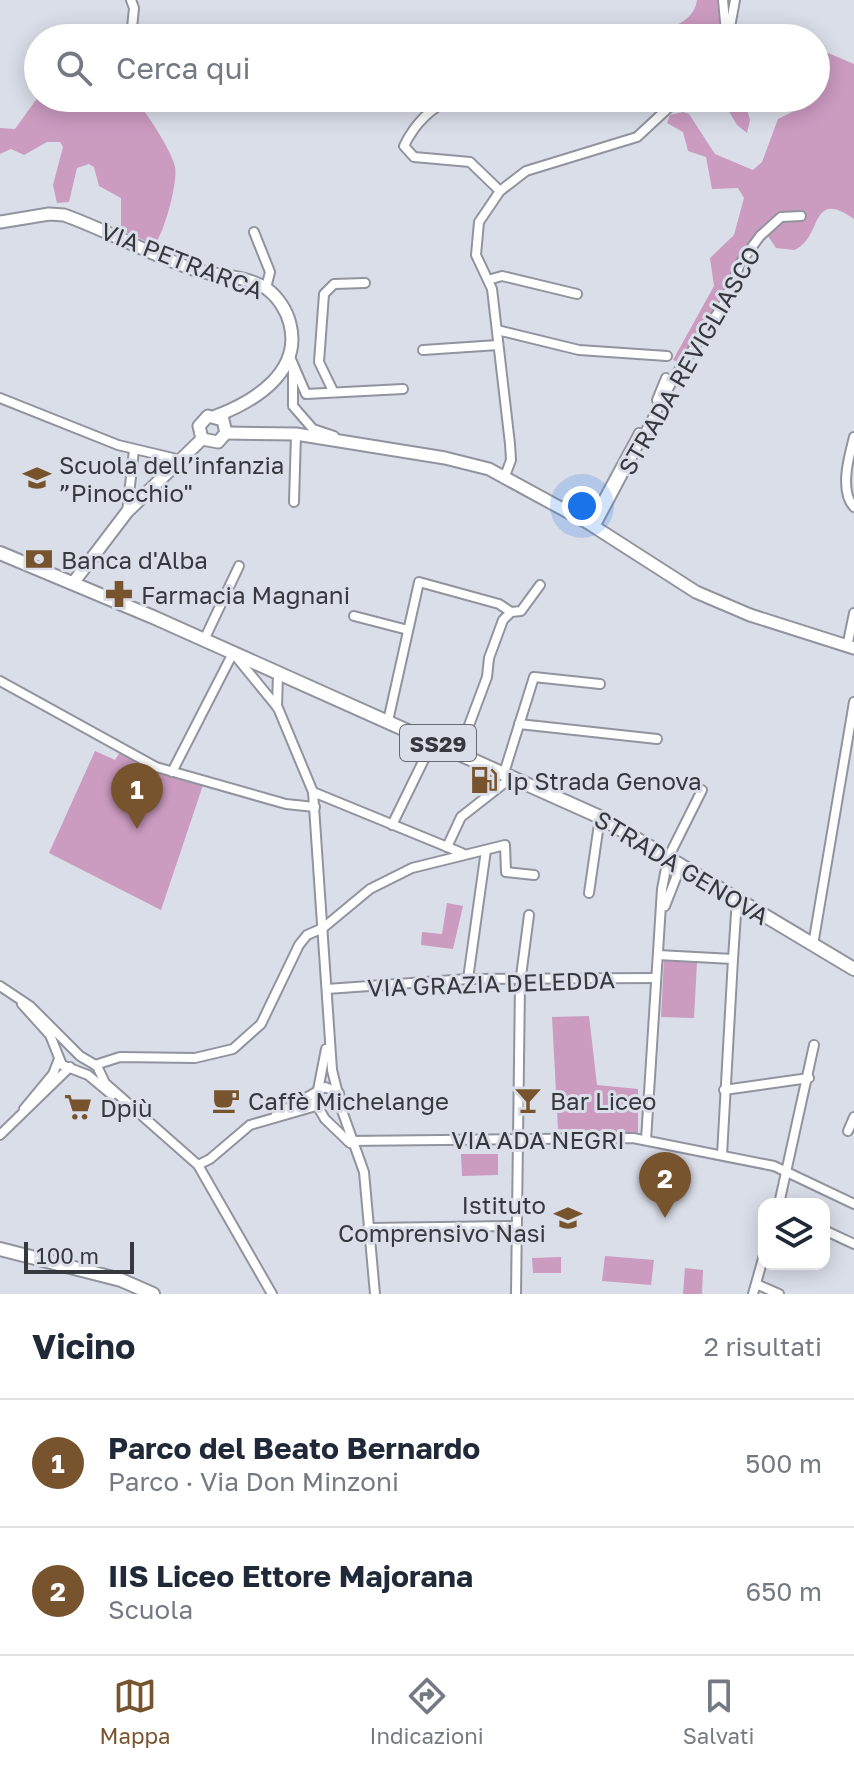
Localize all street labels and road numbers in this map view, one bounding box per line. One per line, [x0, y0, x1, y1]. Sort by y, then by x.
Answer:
street label: VIA PETRARCA [97, 216, 267, 304]
street label: STRADA REVIGLIASCO [612, 241, 766, 479]
road number: SS29 [400, 725, 476, 761]
street label: STRADA GENOVA [590, 804, 774, 930]
street label: VIA GRAZIA DELEDDA [367, 964, 615, 1002]
street label: VIA ADA NEGRI [451, 1125, 625, 1154]

